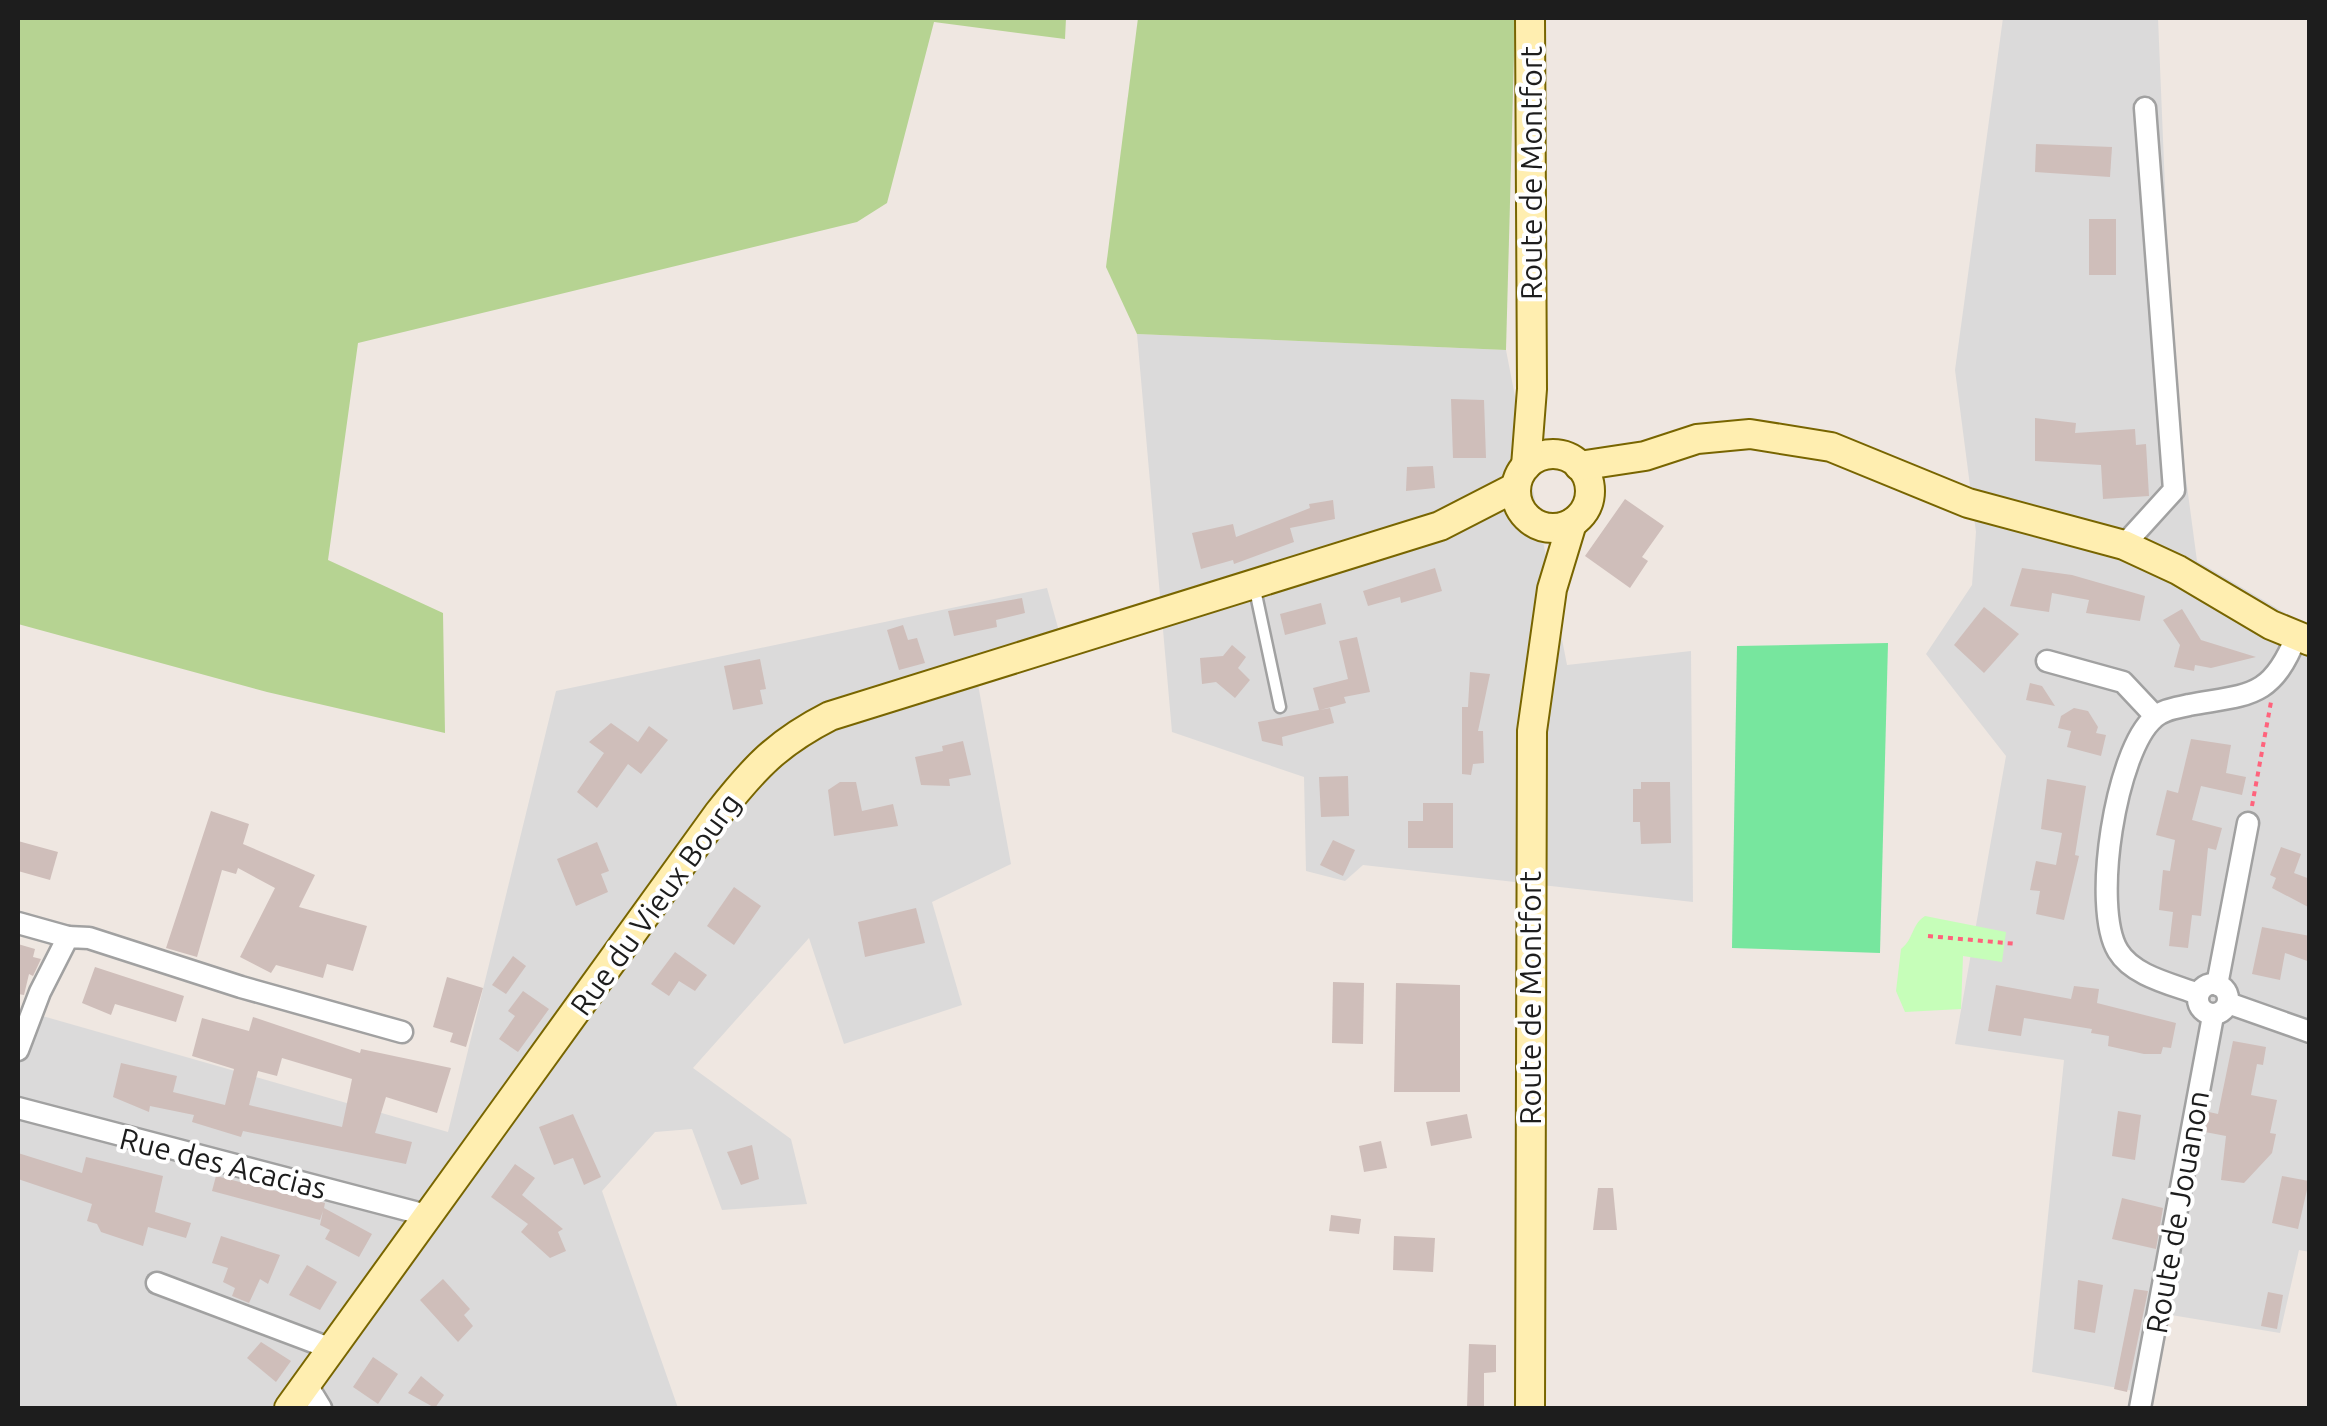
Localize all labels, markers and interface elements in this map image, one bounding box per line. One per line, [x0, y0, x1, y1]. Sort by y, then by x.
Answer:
street label: Route de Montfort [1514, 46, 1548, 300]
street label: Rue du Vieux Bourg [563, 786, 747, 1022]
street label: Route de Montfort [1513, 871, 1547, 1125]
street label: Route de Jouanon [2139, 1088, 2215, 1336]
street label: Rue des Acacias [116, 1121, 330, 1205]

